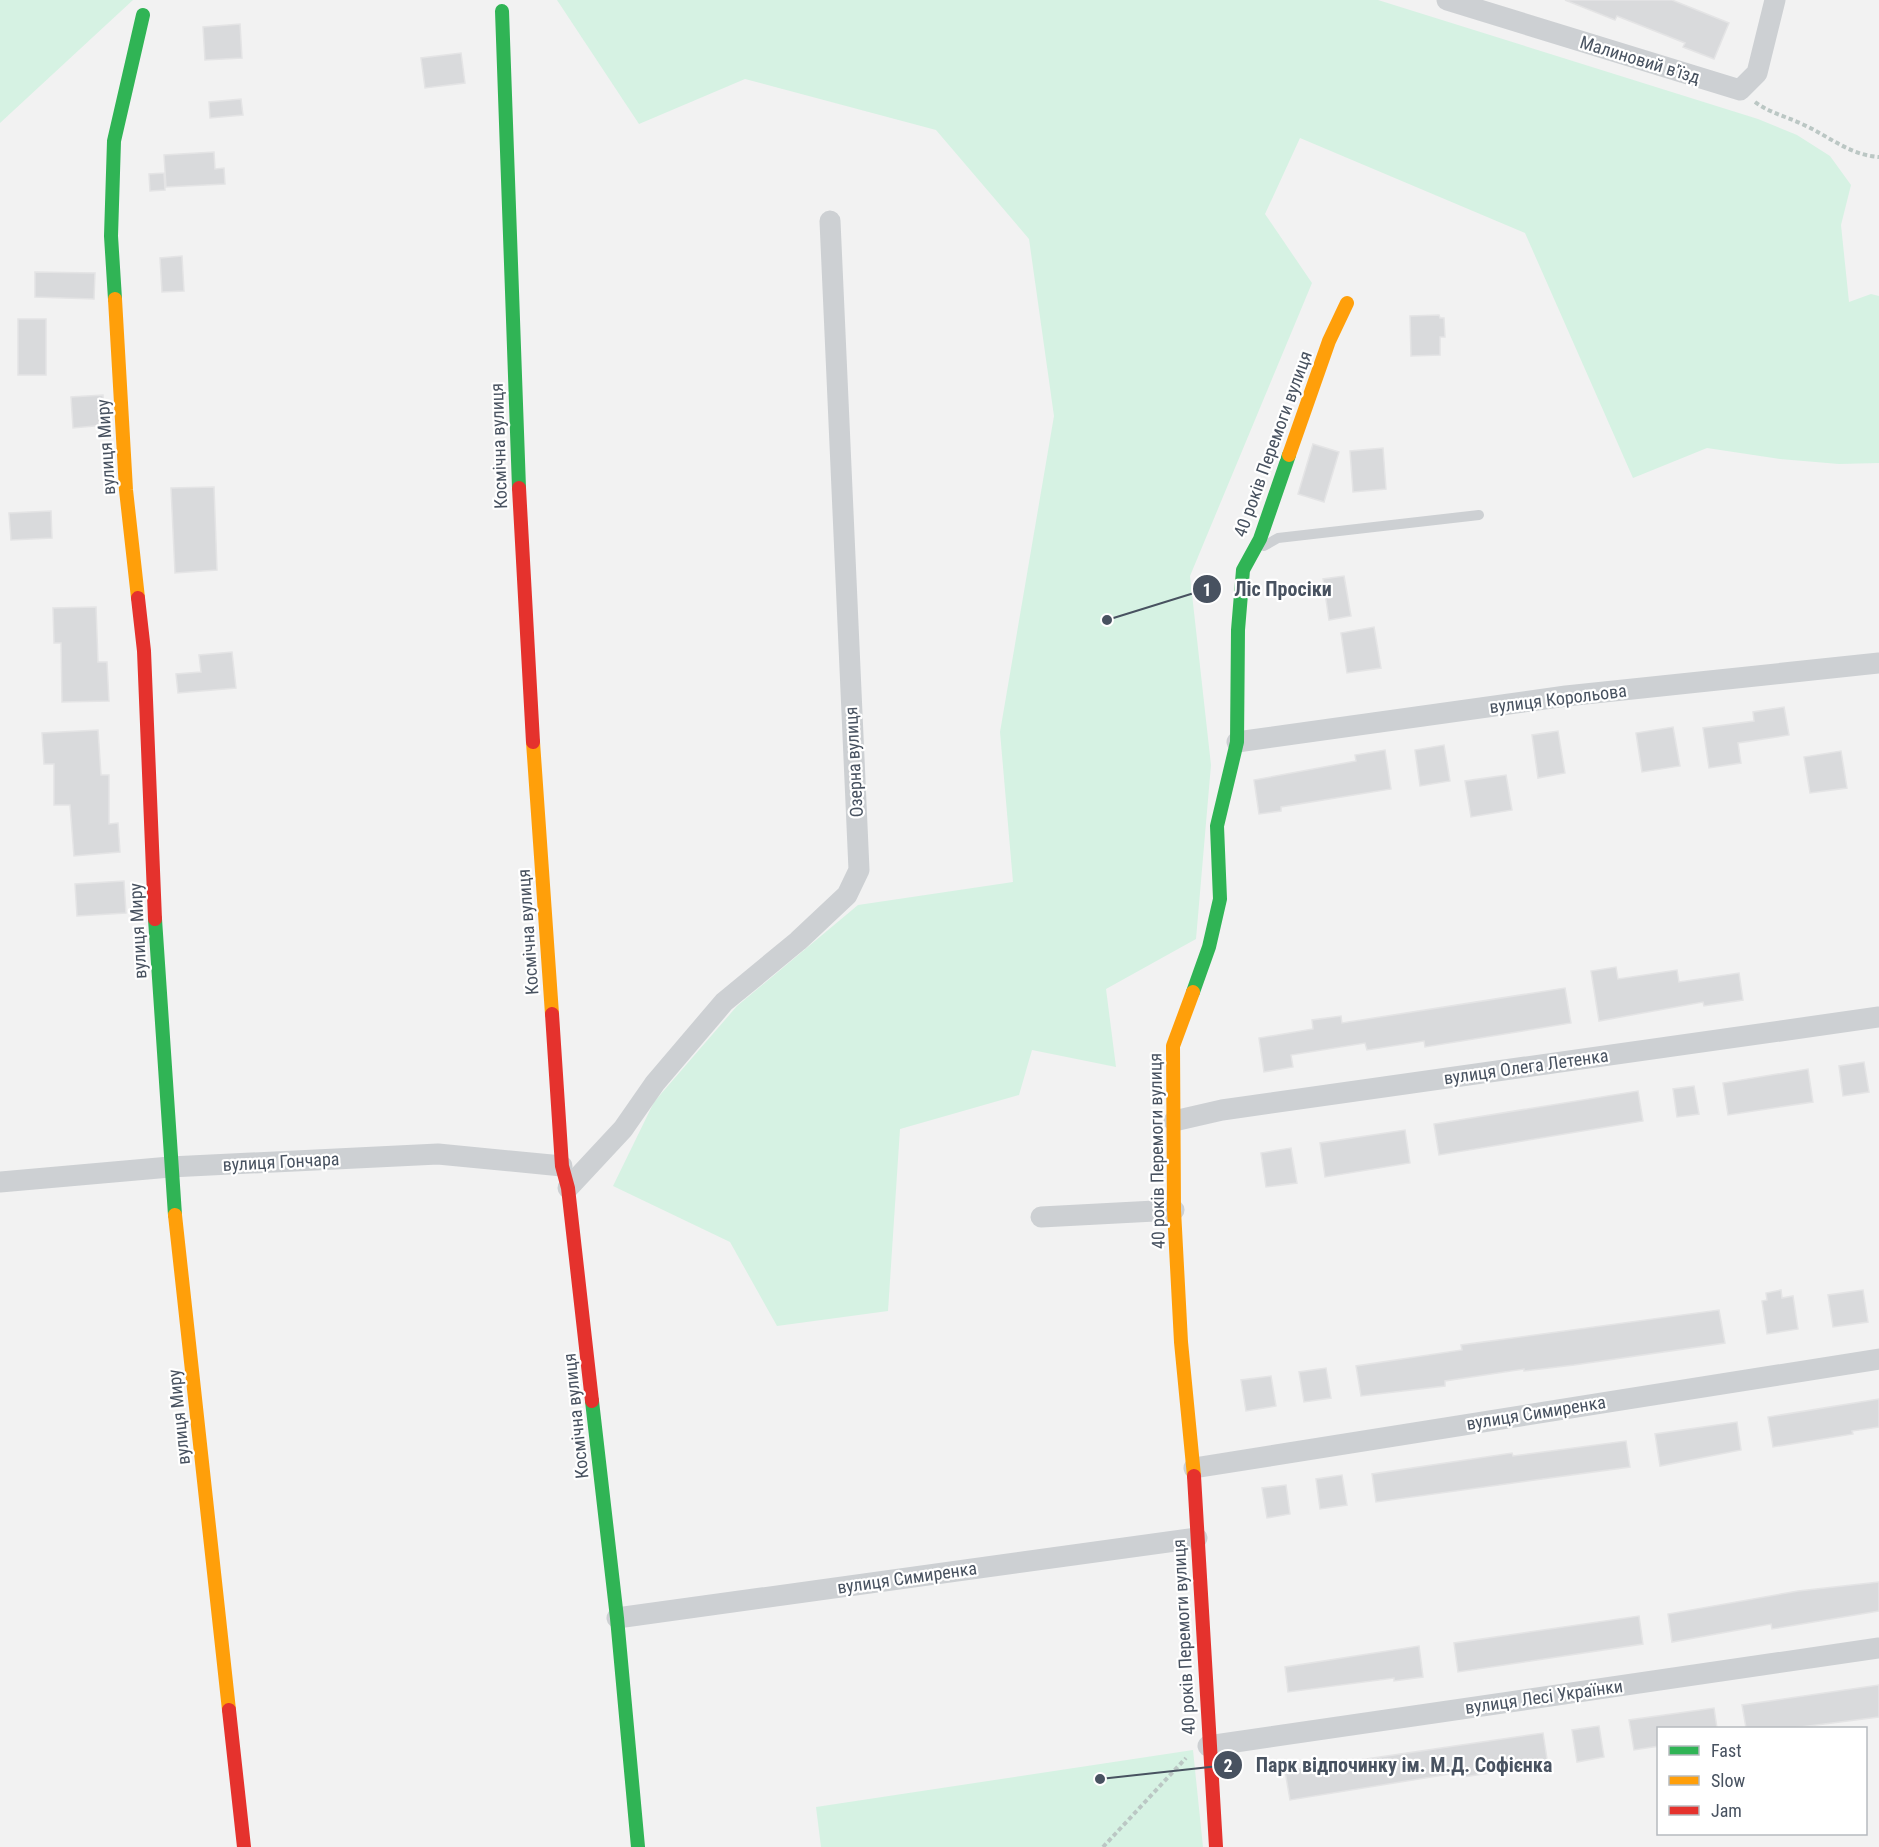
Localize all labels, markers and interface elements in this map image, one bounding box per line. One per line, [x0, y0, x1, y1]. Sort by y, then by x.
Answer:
street label: Малиновий в'їзд [1578, 31, 1703, 88]
street label: 40 років Перемоги вулиця [1229, 348, 1316, 540]
street label: Космічна вулиця [486, 383, 511, 509]
street label: вулиця Миру [92, 398, 119, 496]
callout: Ліс Просіки [1192, 570, 1344, 608]
text: Ліс Просіки [1234, 577, 1332, 601]
text: 1 [1202, 579, 1212, 600]
street label: вулиця Корольова [1488, 680, 1628, 717]
street label: Озерна вулиця [840, 706, 867, 818]
street label: Космічна вулиця [513, 868, 542, 996]
street label: вулиця Миру [124, 882, 150, 979]
street label: вулиця Олега Летенка [1442, 1045, 1610, 1088]
street label: 40 років Перемоги вулиця [1144, 1053, 1169, 1249]
street label: вулиця Гончара [222, 1148, 340, 1175]
street label: Космічна вулиця [558, 1352, 593, 1480]
street label: вулиця Миру [163, 1368, 194, 1466]
street label: вулиця Симиренка [1465, 1391, 1607, 1434]
street label: 40 років Перемоги вулиця [1168, 1539, 1199, 1735]
street label: вулиця Симиренка [836, 1557, 978, 1598]
street label: вулиця Лесі Українки [1464, 1675, 1624, 1718]
legend [1657, 1727, 1867, 1835]
text: Fast [1711, 1740, 1742, 1761]
callout: Парк відпочинку ім. М.Д. Софієнка [1213, 1746, 1564, 1784]
text: Парк відпочинку ім. М.Д. Софієнка [1256, 1753, 1552, 1777]
text: 2 [1223, 1755, 1233, 1776]
text: Slow [1711, 1770, 1746, 1791]
text: Jam [1711, 1800, 1742, 1821]

